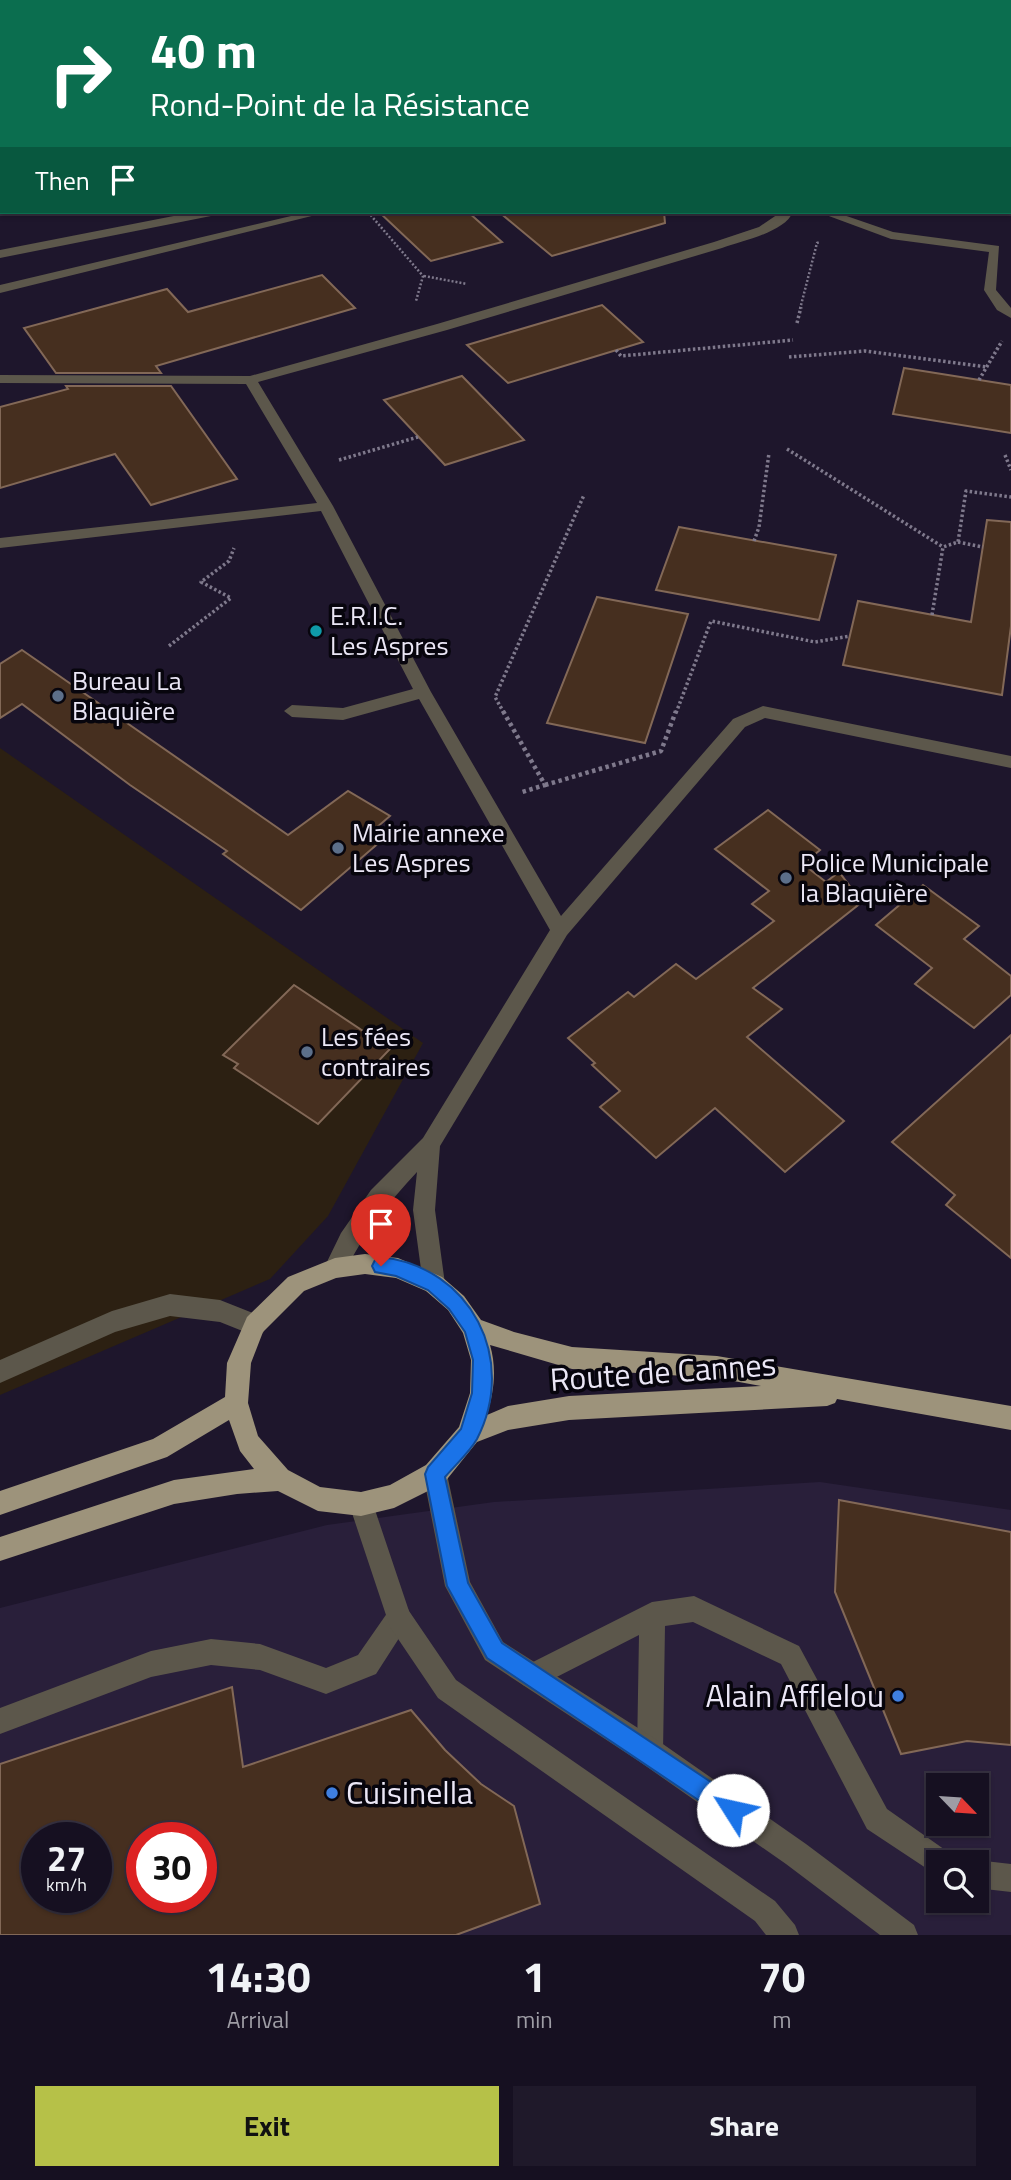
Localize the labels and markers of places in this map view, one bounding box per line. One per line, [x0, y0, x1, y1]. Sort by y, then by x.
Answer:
place label: E.R.I.C. Les Aspres [330, 596, 449, 665]
marker: E.R.I.C. Les Aspres [308, 623, 324, 639]
place label: Bureau La Blaquière [72, 661, 182, 730]
marker: Bureau La Blaquière [50, 688, 66, 704]
place label: Mairie annexe Les Aspres [352, 813, 505, 882]
marker: Mairie annexe Les Aspres [330, 840, 346, 856]
place label: Police Municipale la Blaquière [800, 843, 989, 912]
marker: Police Municipale la Blaquière [778, 870, 794, 886]
place label: Les fées contraires [321, 1017, 431, 1086]
marker: Les fées contraires [299, 1044, 315, 1060]
pin [351, 1194, 411, 1266]
place label: Alain Afflelou [705, 1671, 884, 1719]
marker: Alain Afflelou [890, 1688, 906, 1704]
place label: Cuisinella [346, 1768, 473, 1816]
marker: Cuisinella [324, 1785, 340, 1801]

